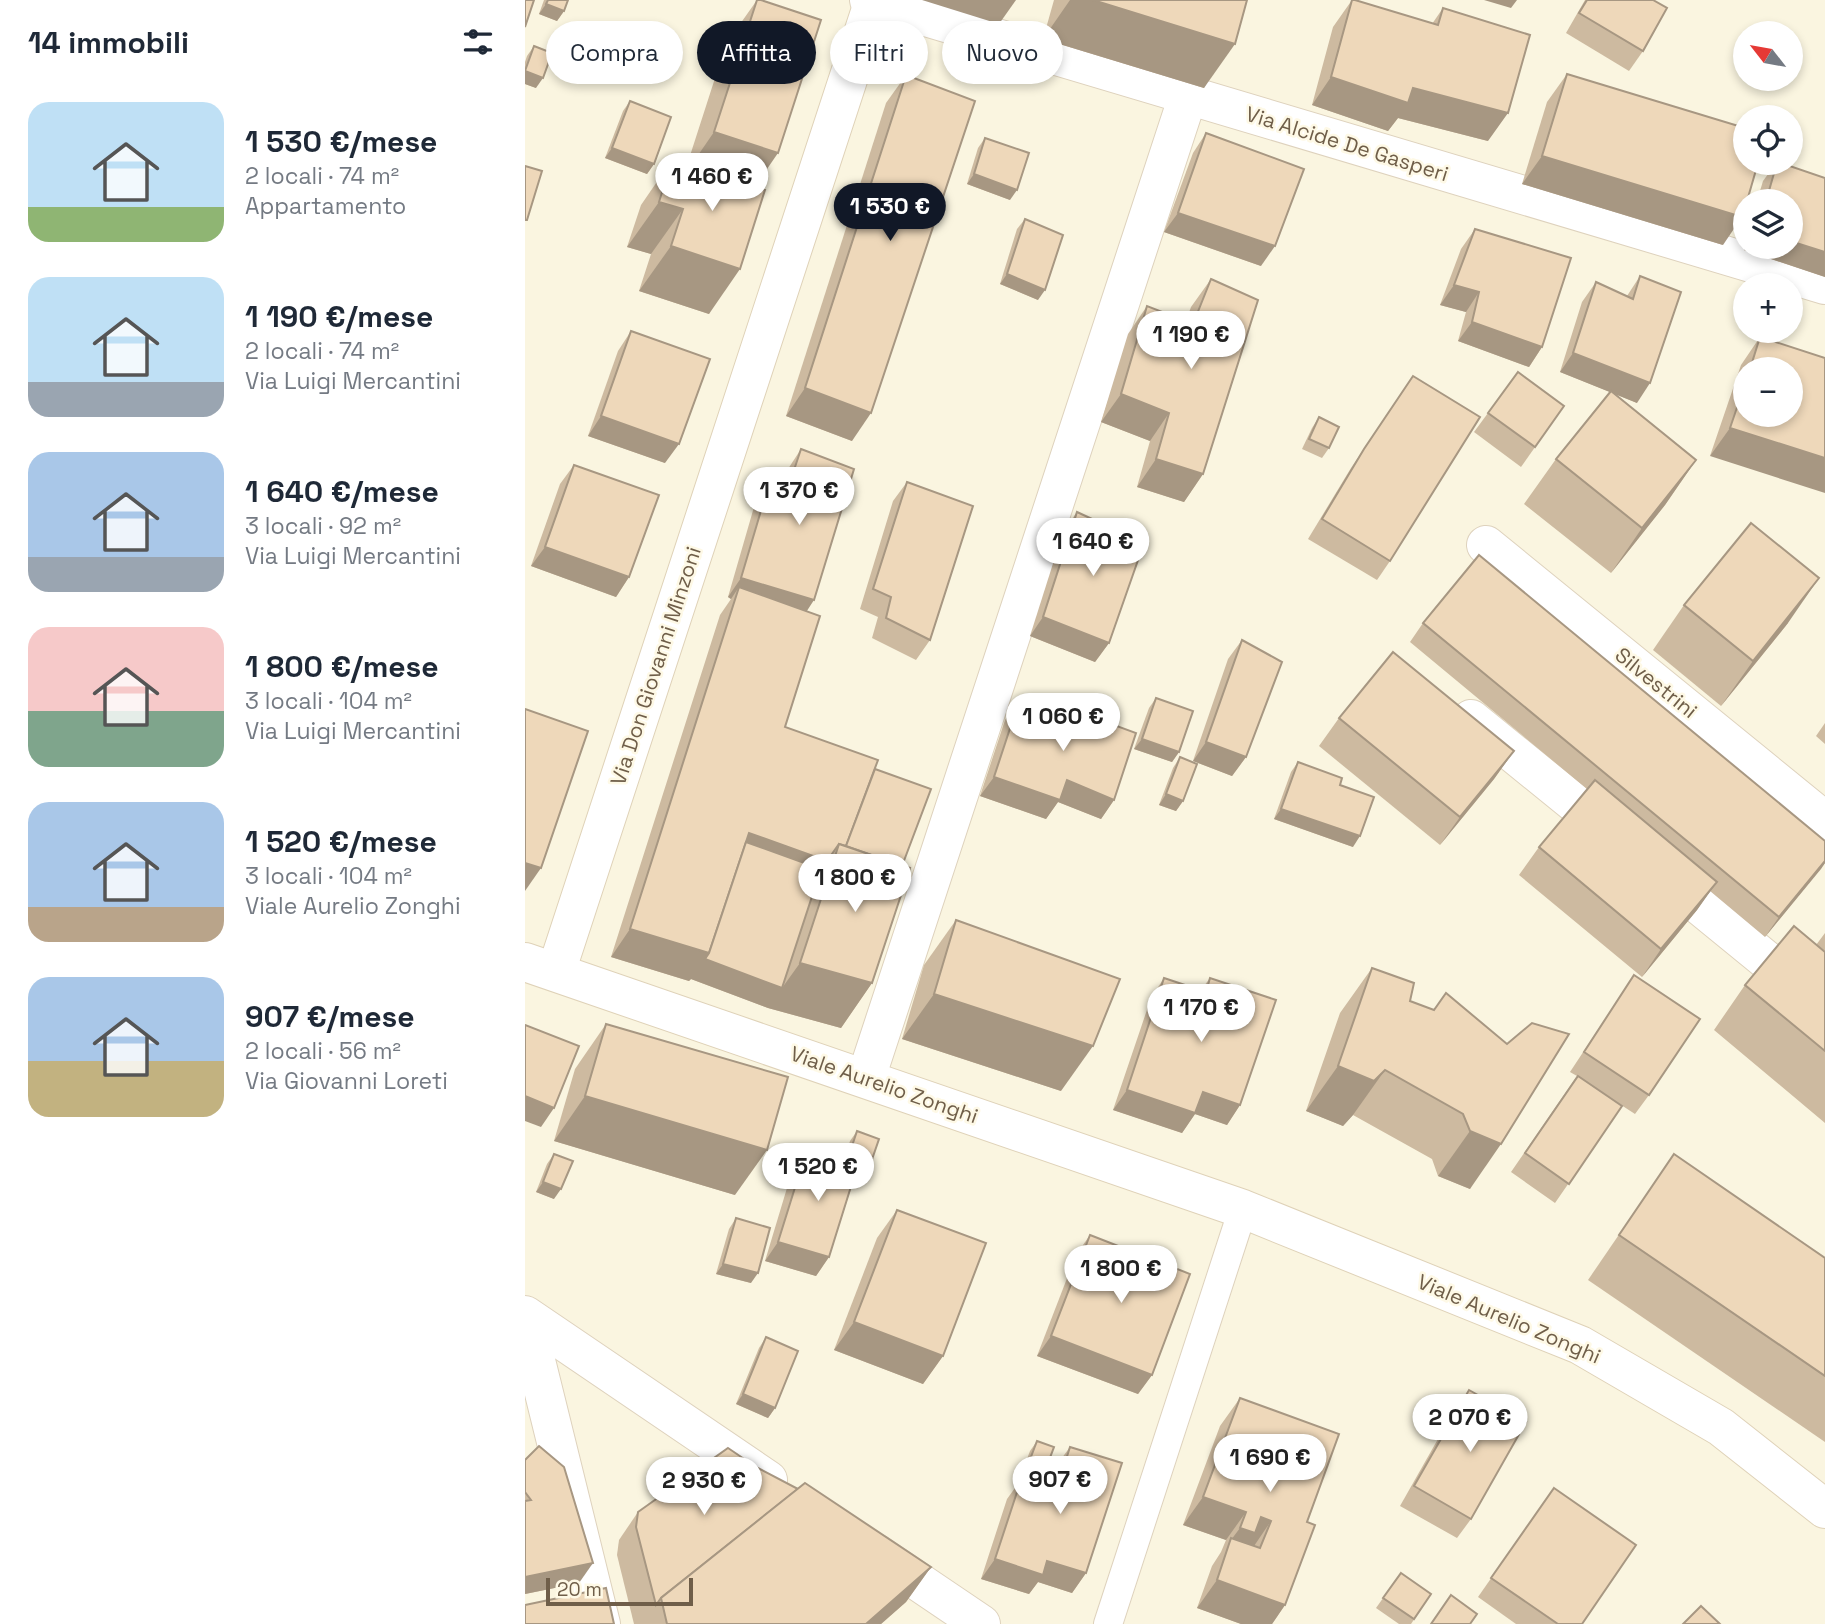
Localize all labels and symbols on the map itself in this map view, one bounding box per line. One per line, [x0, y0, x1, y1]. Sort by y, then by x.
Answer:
north arrow [1733, 21, 1803, 91]
street label: Via Alcide De Gasperi [1243, 100, 1452, 187]
pin: 1 460 € [647, 154, 777, 213]
pin: 1 530 € [825, 184, 955, 243]
pin: 1 190 € [1126, 312, 1256, 371]
pin: 1 370 € [734, 468, 864, 527]
pin: 1 640 € [1028, 518, 1158, 578]
street label: Via Don Giovanni Minzoni [604, 543, 707, 789]
street label: Silvestrini [1610, 641, 1703, 724]
pin: 1 060 € [998, 694, 1128, 753]
pin: 1 800 € [790, 855, 920, 914]
pin: 1 170 € [1136, 984, 1266, 1044]
street label: Viale Aurelio Zonghi [787, 1040, 982, 1129]
pin: 1 520 € [753, 1144, 883, 1203]
pin: 1 800 € [1056, 1246, 1186, 1305]
street label: Viale Aurelio Zonghi [1413, 1268, 1605, 1369]
pin: 2 070 € [1405, 1394, 1535, 1454]
pin: 1 690 € [1205, 1434, 1335, 1494]
pin: 907 € [1011, 1456, 1109, 1516]
pin: 2 930 € [639, 1458, 769, 1517]
scale bar [546, 1575, 693, 1607]

